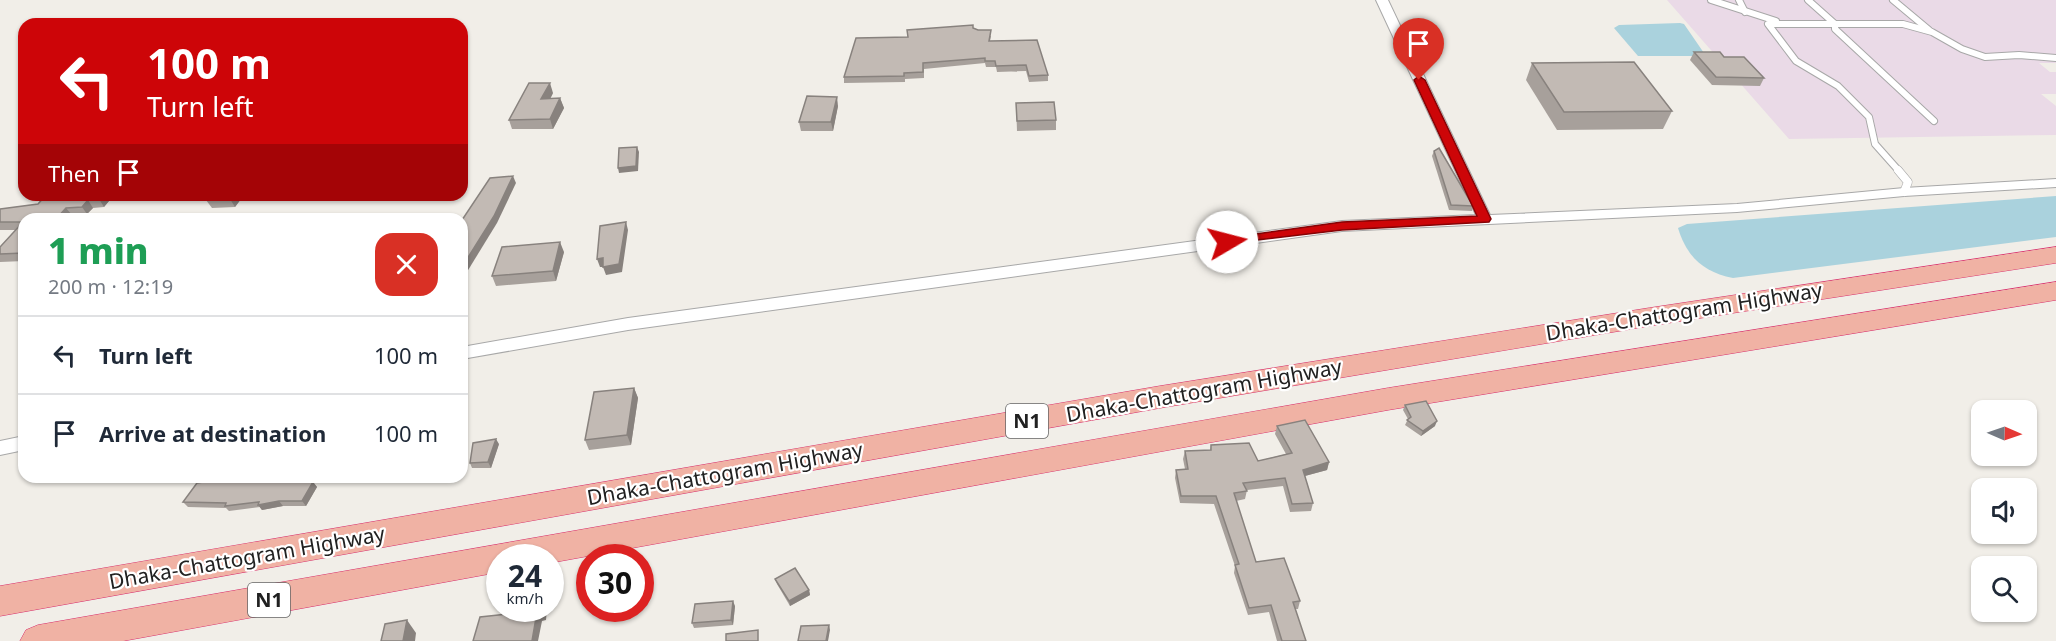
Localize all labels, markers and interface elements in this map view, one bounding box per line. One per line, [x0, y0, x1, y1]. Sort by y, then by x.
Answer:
pin [1393, 18, 1444, 80]
icon: arrive [1402, 27, 1435, 60]
text: 100 m [147, 34, 271, 91]
icon: left [48, 42, 126, 120]
text: Turn left [147, 88, 253, 125]
icon: arrive [112, 156, 145, 189]
text: Then [48, 158, 100, 188]
position arrow [1195, 210, 1259, 274]
text: 1 min [48, 226, 149, 275]
button: close [375, 233, 438, 296]
text: 200 m · 12:19 [48, 273, 173, 300]
street label: Dhaka-Chattogram Highway [1544, 275, 1824, 347]
icon: left [48, 339, 81, 372]
text: Turn left [99, 340, 193, 370]
text: 100 m [374, 340, 438, 370]
street label: Dhaka-Chattogram Highway [1064, 352, 1344, 428]
north arrow [1971, 400, 2037, 466]
map controls [1971, 400, 2037, 622]
road number: N1 [1006, 404, 1048, 438]
icon: arrive [48, 417, 81, 450]
text: Arrive at destination [99, 418, 326, 448]
text: 100 m [374, 418, 438, 448]
street label: Dhaka-Chattogram Highway [585, 435, 865, 511]
button: sound [1971, 478, 2037, 544]
street label: Dhaka-Chattogram Highway [107, 519, 387, 595]
speed limit sign: 30 [576, 544, 654, 622]
text: 24 [508, 555, 542, 596]
button: search [1971, 556, 2037, 622]
road number: N1 [248, 583, 290, 617]
text: km/h [507, 588, 543, 608]

